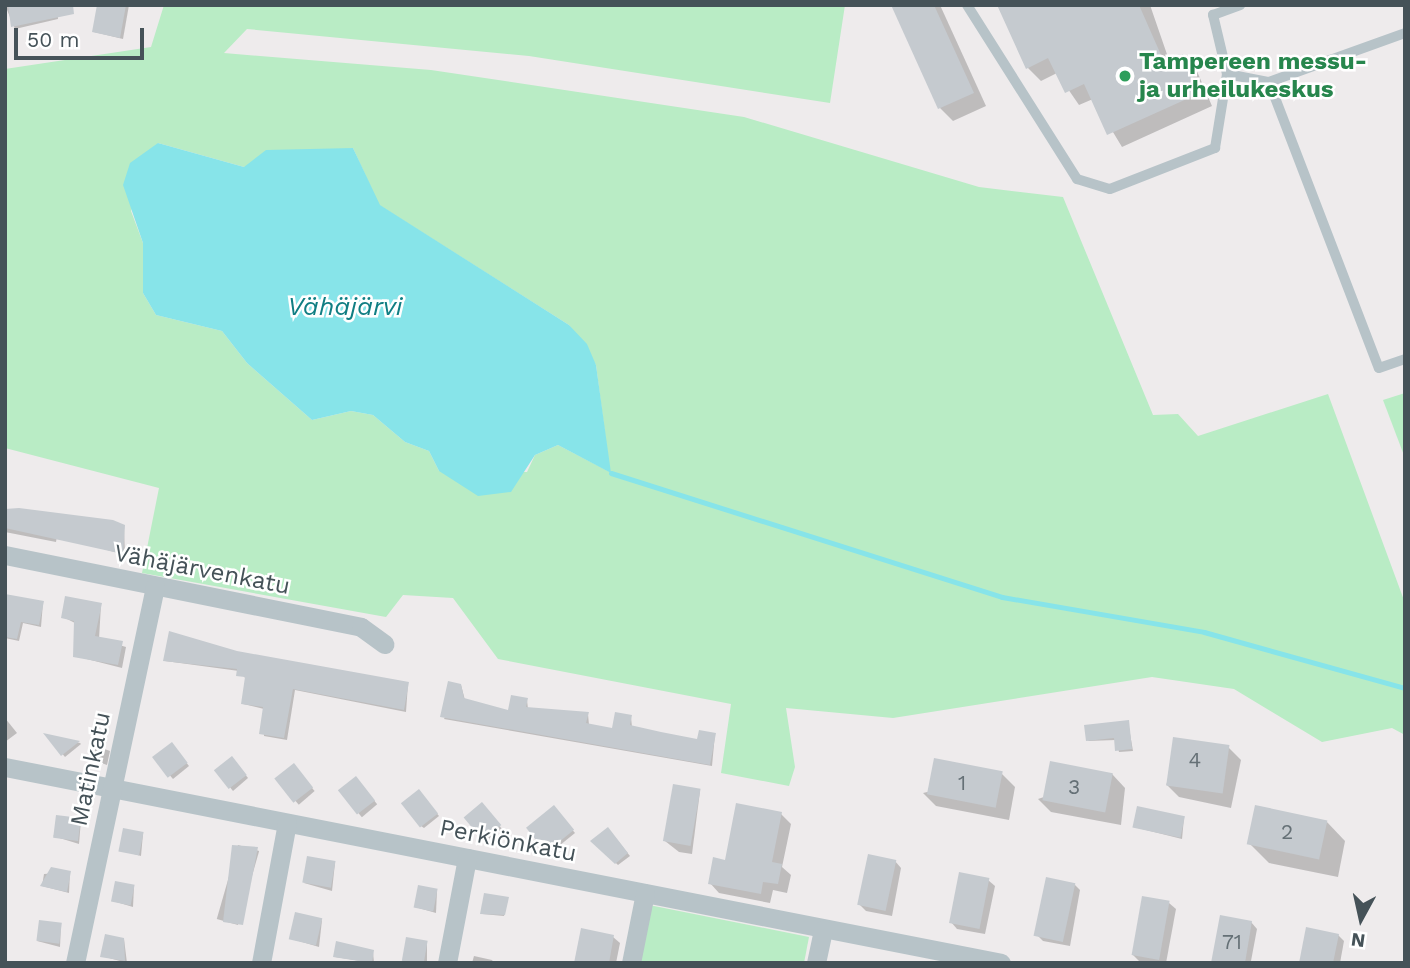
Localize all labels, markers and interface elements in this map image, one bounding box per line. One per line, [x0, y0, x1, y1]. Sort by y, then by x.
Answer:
scale bar [18, 14, 147, 58]
text: 50 m [27, 27, 79, 52]
place label: Tampereen messu- ja urheilukeskus [1139, 48, 1367, 104]
marker: Tampereen messu- ja urheilukeskus [1117, 68, 1133, 84]
water label: Vähäjärvi [287, 291, 403, 323]
street label: Vähäjärvenkatu [112, 539, 292, 601]
street label: Matinkatu [65, 709, 117, 829]
house number: 4 [1189, 747, 1201, 773]
house number: 1 [958, 770, 966, 796]
house number: 3 [1068, 774, 1080, 800]
street label: Perkiönkatu [437, 814, 579, 868]
house number: 2 [1281, 819, 1293, 845]
north arrow [1326, 884, 1396, 954]
text: N [1349, 928, 1367, 953]
house number: 71 [1222, 929, 1242, 955]

